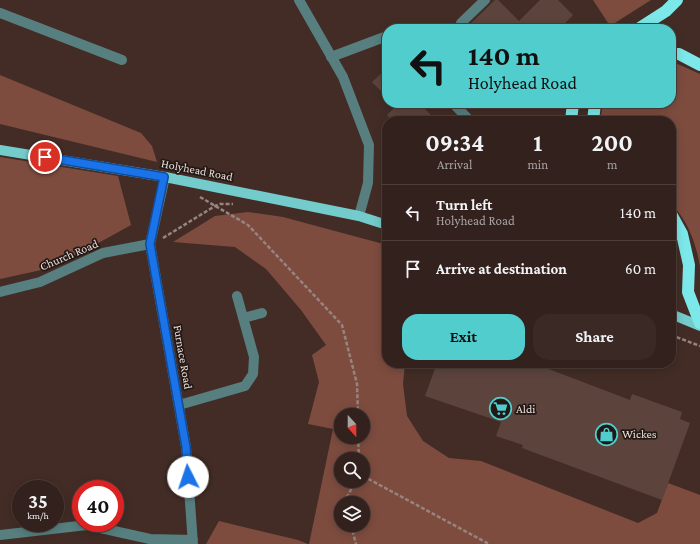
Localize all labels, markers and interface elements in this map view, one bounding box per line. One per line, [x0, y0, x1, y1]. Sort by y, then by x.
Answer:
icon: left [402, 40, 454, 92]
text: 140 m [468, 40, 540, 71]
text: Holyhead Road [468, 73, 577, 93]
text: 09:34 [425, 129, 484, 156]
text: 1 [533, 129, 542, 156]
text: 200 [591, 129, 633, 156]
pin [28, 140, 62, 174]
icon: arrive [34, 146, 56, 168]
street label: Holyhead Road [160, 156, 235, 184]
text: Arrival [437, 157, 472, 172]
text: min [527, 157, 548, 172]
text: m [607, 157, 617, 172]
text: Turn left [436, 197, 492, 213]
icon: left [402, 202, 424, 224]
text: 140 m [620, 205, 656, 221]
text: Holyhead Road [436, 213, 515, 228]
street label: Church Road [38, 236, 101, 274]
icon: arrive [402, 258, 424, 280]
text: Arrive at destination [436, 261, 567, 277]
text: 60 m [625, 261, 656, 277]
button: Exit [402, 314, 525, 360]
button: Share [533, 314, 656, 360]
street label: Furnace Road [170, 324, 196, 391]
supermarket icon: Aldi [487, 396, 513, 422]
place label: Aldi [516, 402, 535, 416]
north arrow [334, 408, 370, 444]
map controls [334, 408, 370, 532]
shop icon: Wickes [594, 421, 620, 447]
place label: Wickes [622, 427, 657, 441]
button: search [334, 452, 370, 488]
position arrow [167, 456, 209, 498]
speed limit sign: 40 [72, 480, 124, 532]
text: 35 [28, 490, 48, 512]
button: layers [334, 496, 370, 532]
text: km/h [27, 510, 49, 521]

